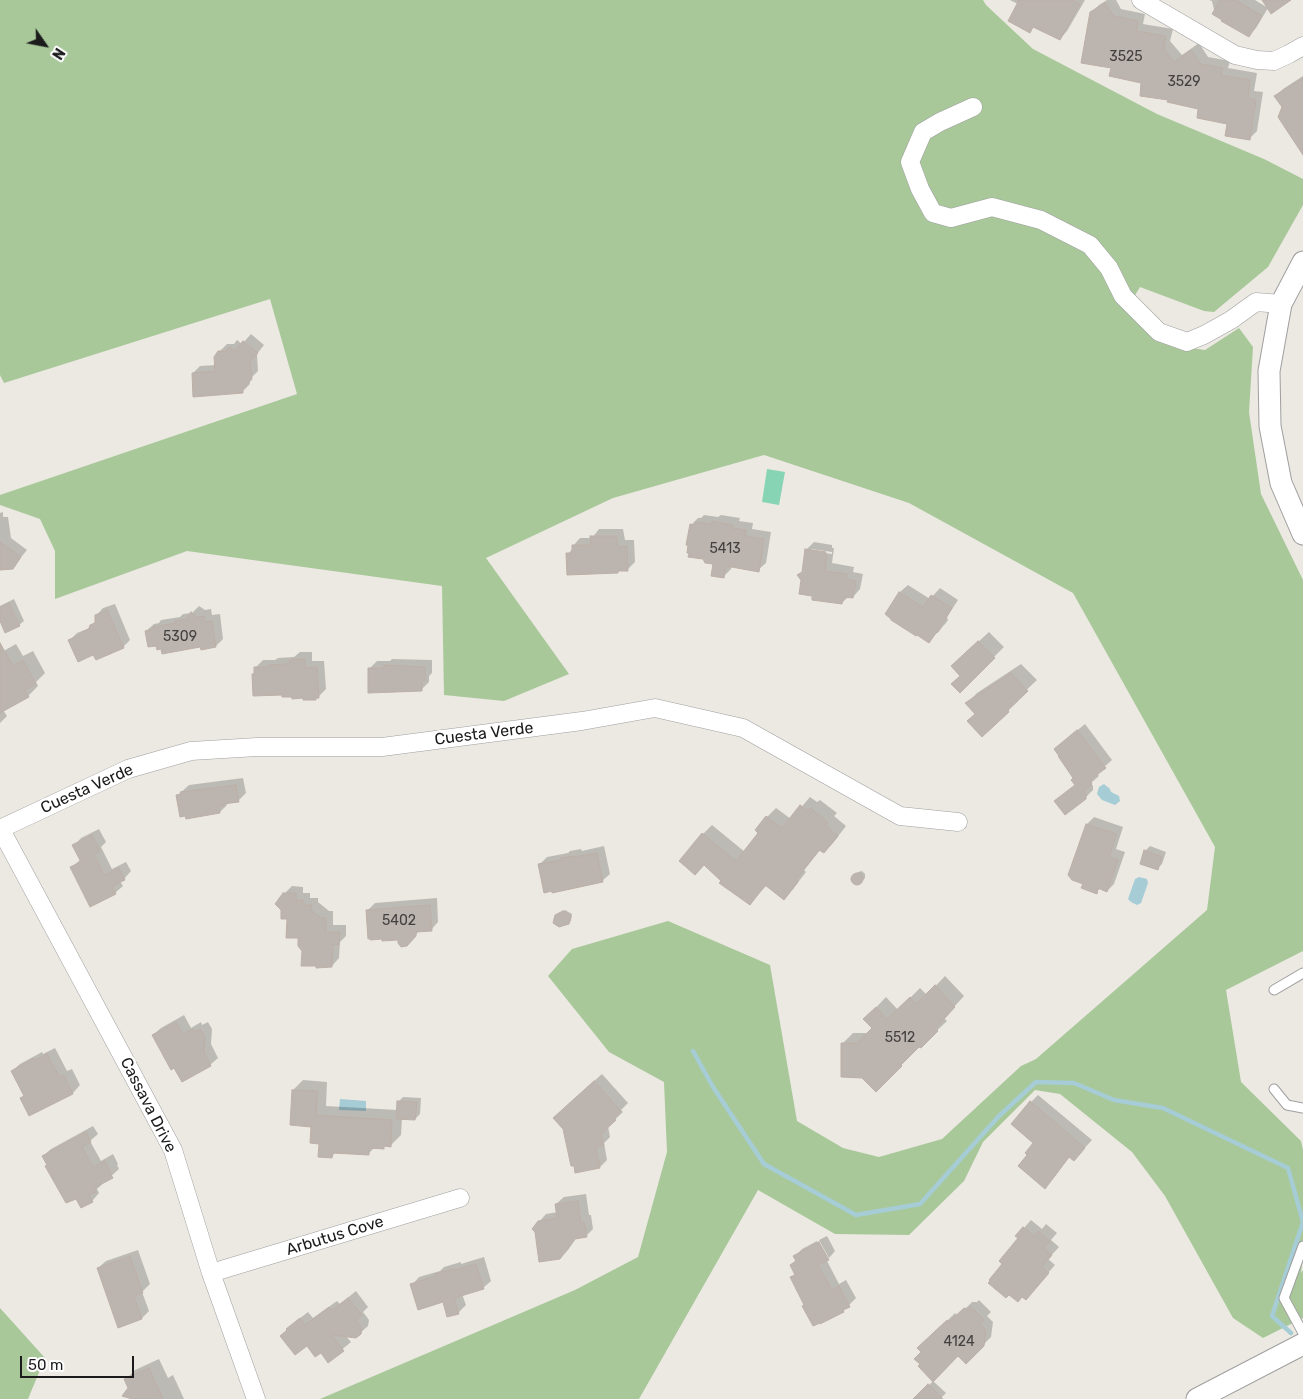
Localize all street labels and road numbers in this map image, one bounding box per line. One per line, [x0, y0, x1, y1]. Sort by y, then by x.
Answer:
street label: Cuesta Verde [433, 718, 535, 750]
street label: Cuesta Verde [38, 760, 136, 818]
street label: Cassava Drive [116, 1054, 180, 1156]
street label: Arbutus Cove [284, 1212, 386, 1260]

